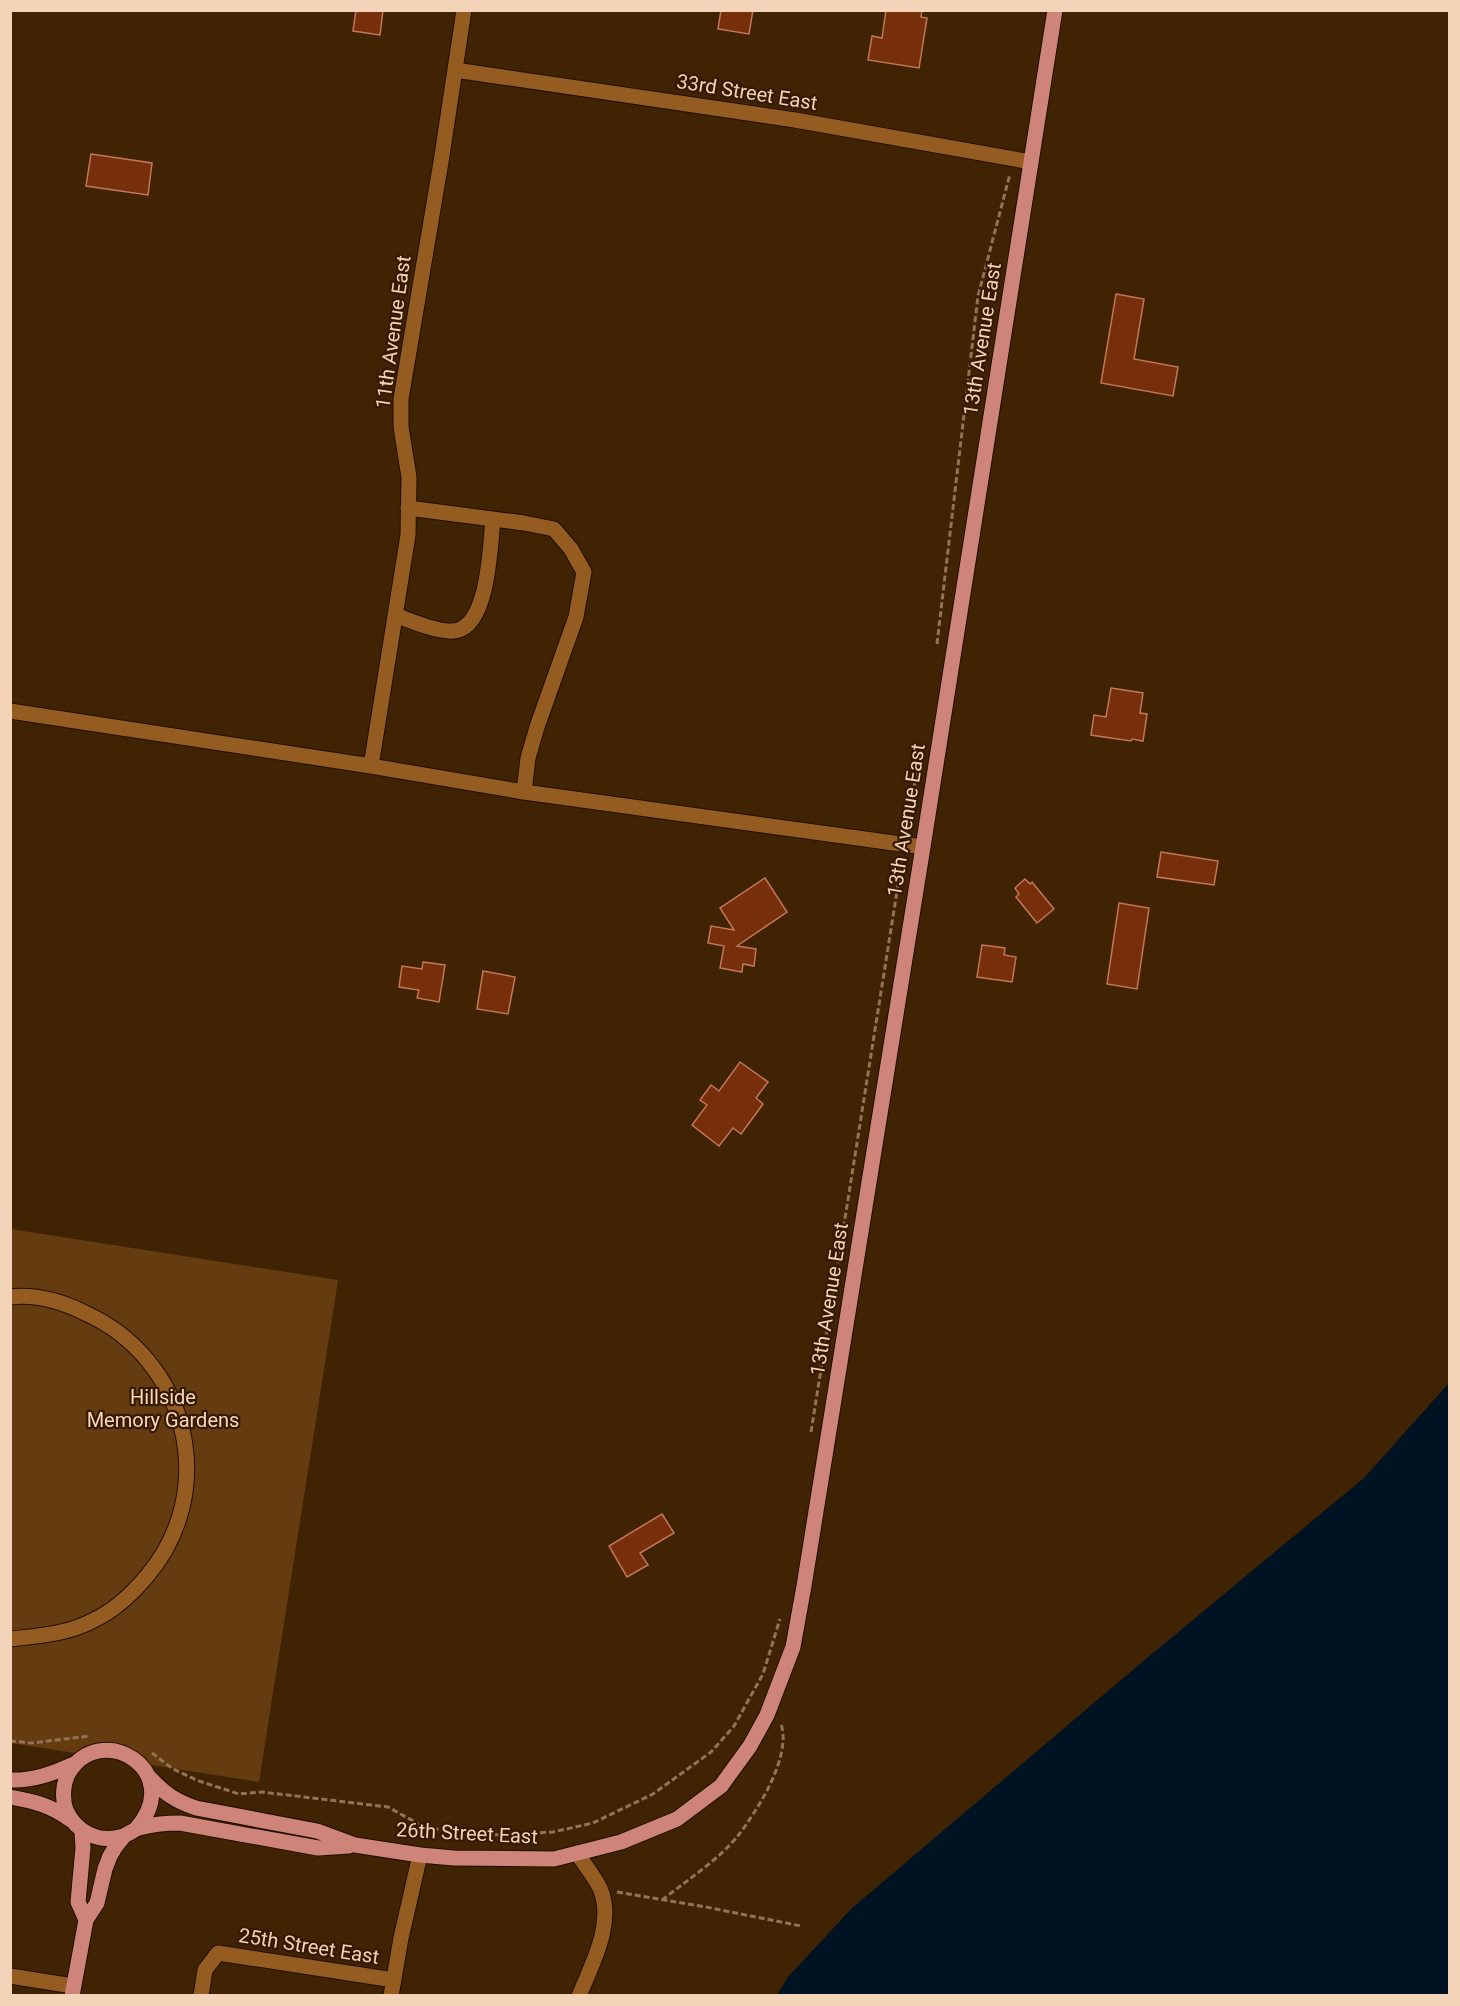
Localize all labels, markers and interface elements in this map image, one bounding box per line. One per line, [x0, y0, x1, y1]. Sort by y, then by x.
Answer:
street label: 33rd Street East [675, 69, 819, 115]
street label: 11th Avenue East [370, 254, 416, 410]
street label: 13th Avenue East [958, 261, 1006, 417]
street label: 13th Avenue East [882, 742, 930, 898]
street label: 13th Avenue East [805, 1221, 853, 1377]
park label: Hillside Memory Gardens [87, 1385, 239, 1432]
street label: 26th Street East [396, 1817, 538, 1849]
street label: 25th Street East [237, 1923, 381, 1969]

